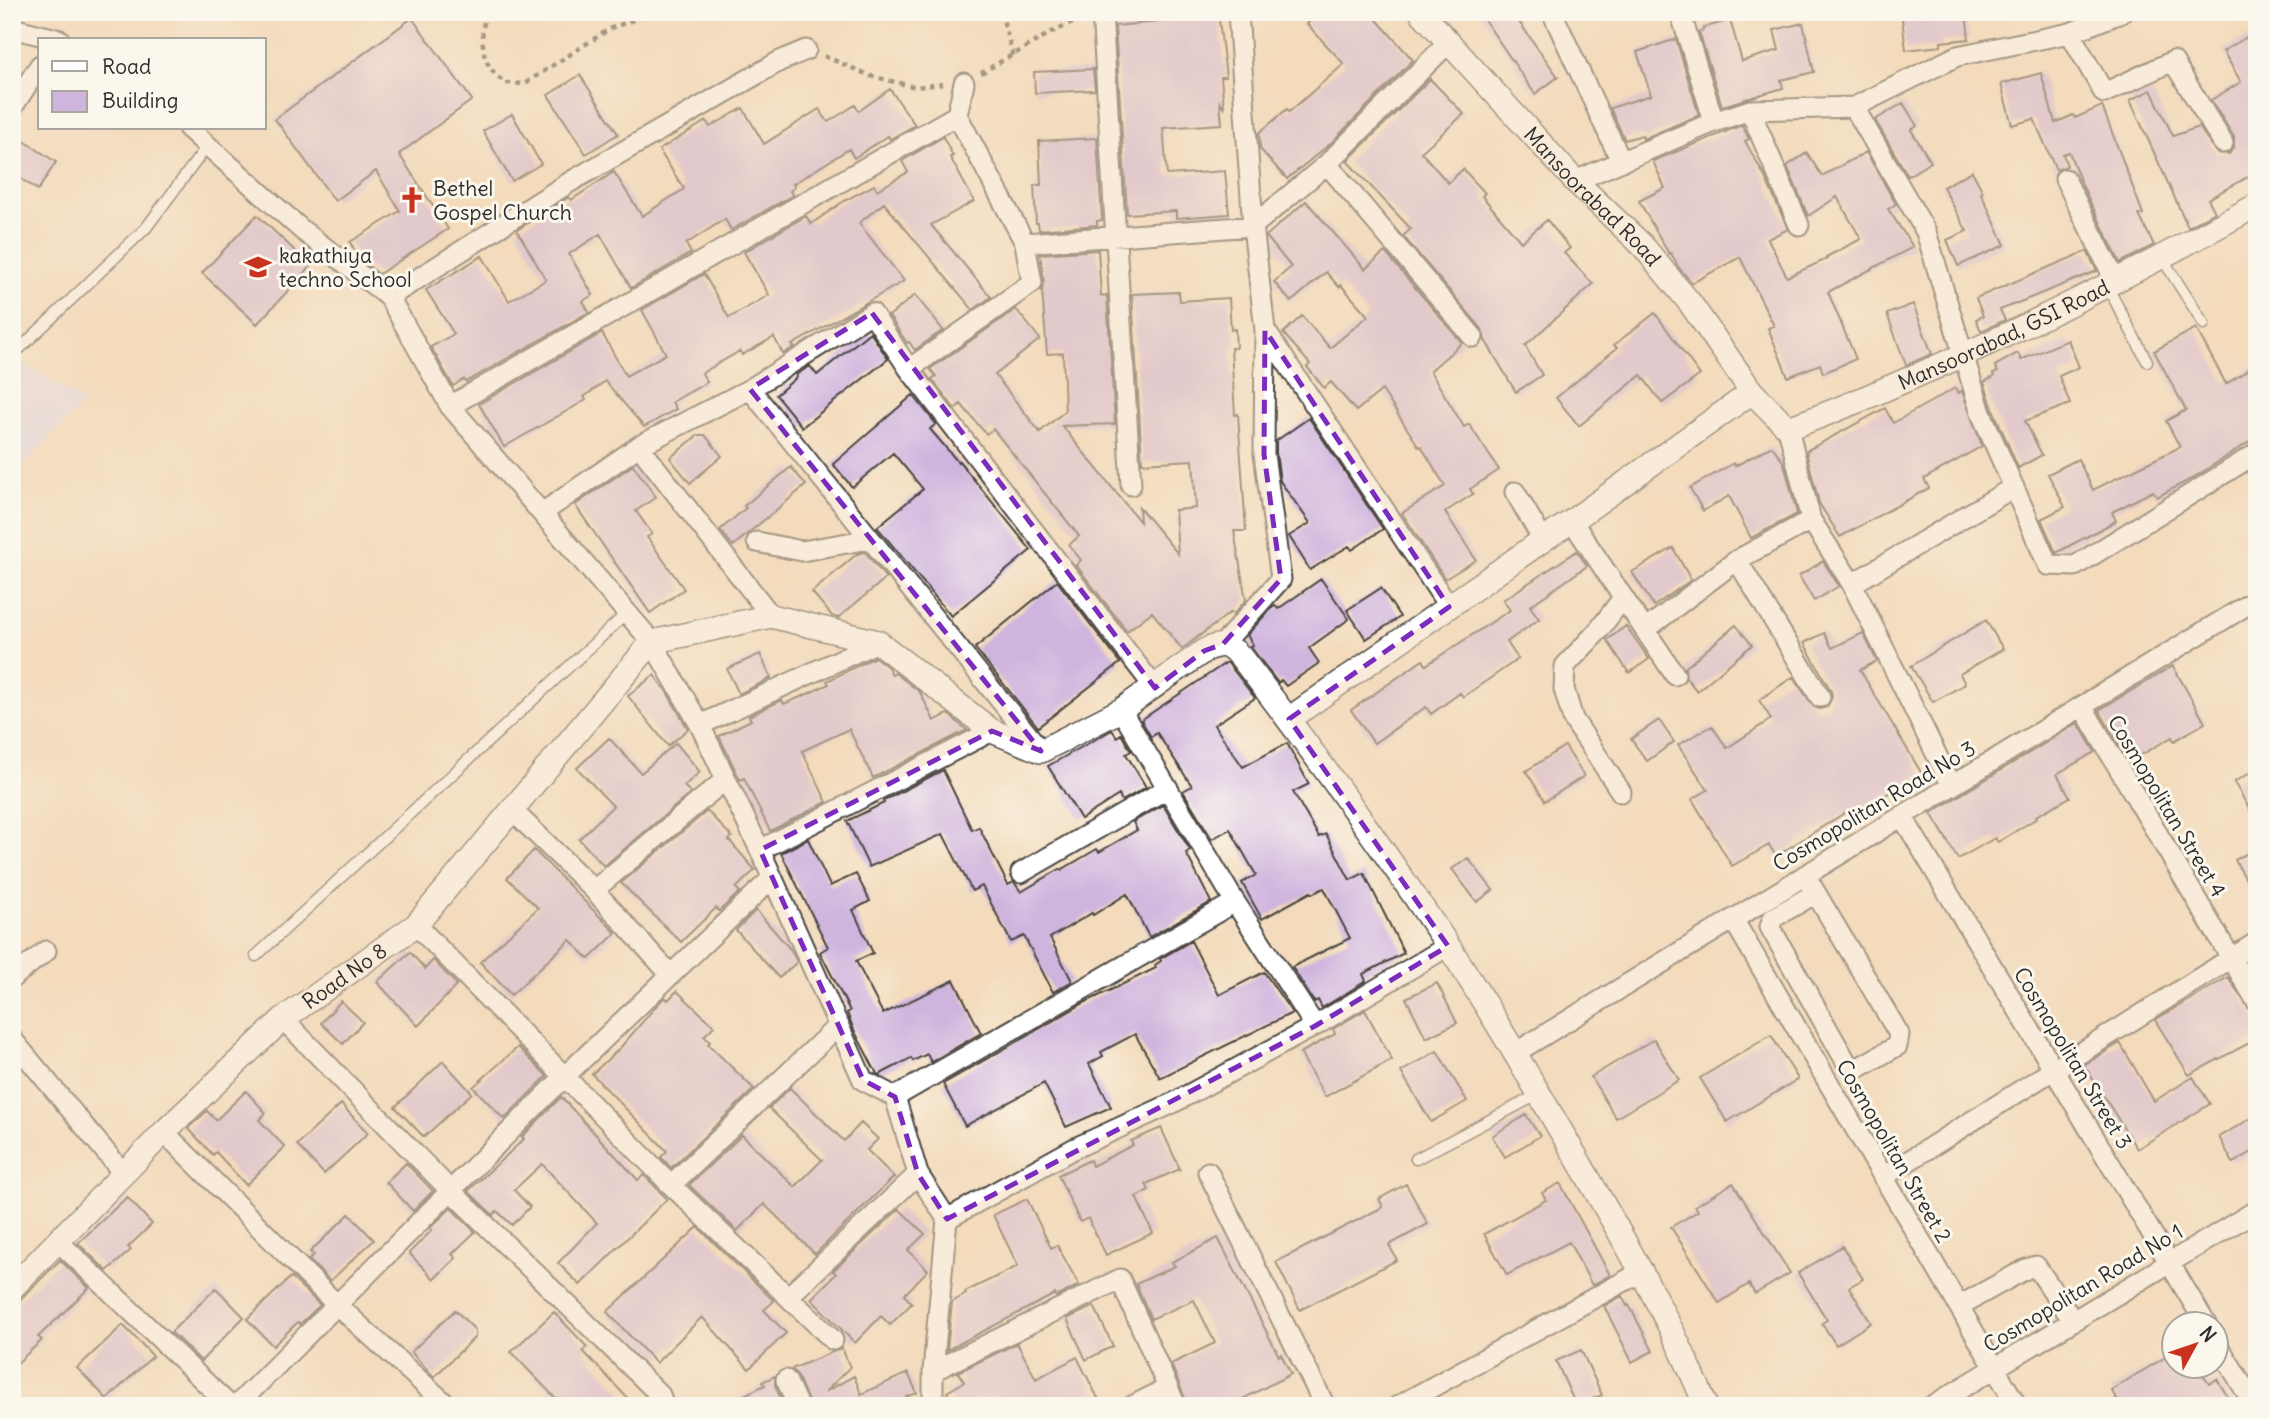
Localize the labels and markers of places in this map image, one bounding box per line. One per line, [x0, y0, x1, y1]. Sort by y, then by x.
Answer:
place label: Bethel Gospel Church [433, 175, 572, 226]
church icon: Bethel Gospel Church [397, 185, 427, 215]
place label: kakathiya techno School [279, 242, 412, 293]
school or university icon: kakathiya techno School [243, 252, 273, 282]

